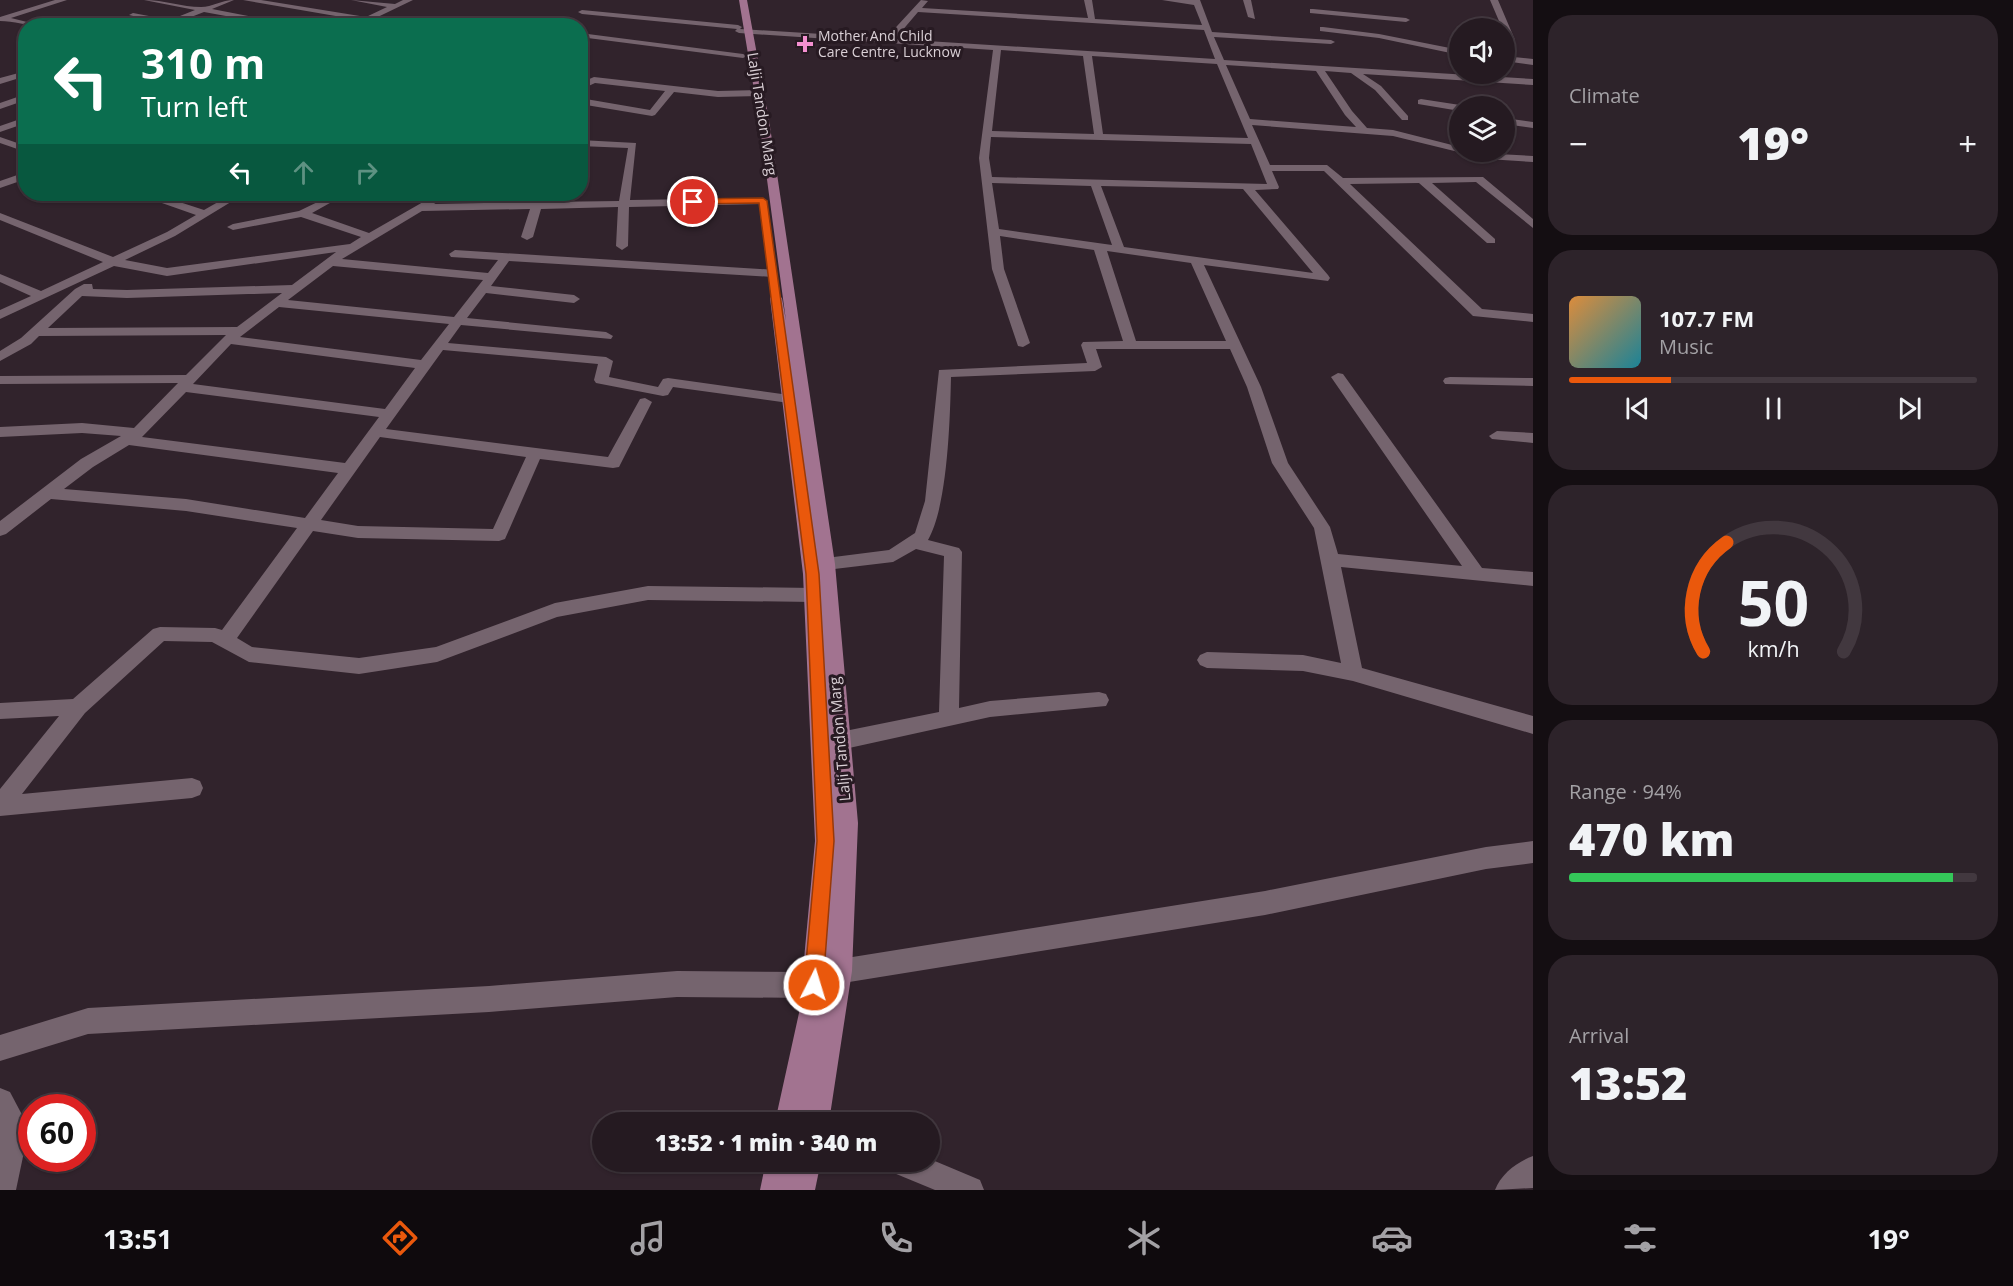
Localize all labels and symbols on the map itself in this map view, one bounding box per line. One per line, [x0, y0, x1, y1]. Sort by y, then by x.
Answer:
place label: Mother And Child Care Centre, Lucknow [818, 26, 961, 61]
marker: Mother And Child Care Centre, Lucknow [796, 35, 814, 53]
street label: Lalji Tandon Marg [743, 51, 783, 177]
pin [667, 176, 718, 227]
street label: Lalji Tandon Marg [824, 676, 854, 802]
position arrow [782, 953, 846, 1017]
speed limit sign: 60 [18, 1094, 96, 1172]

